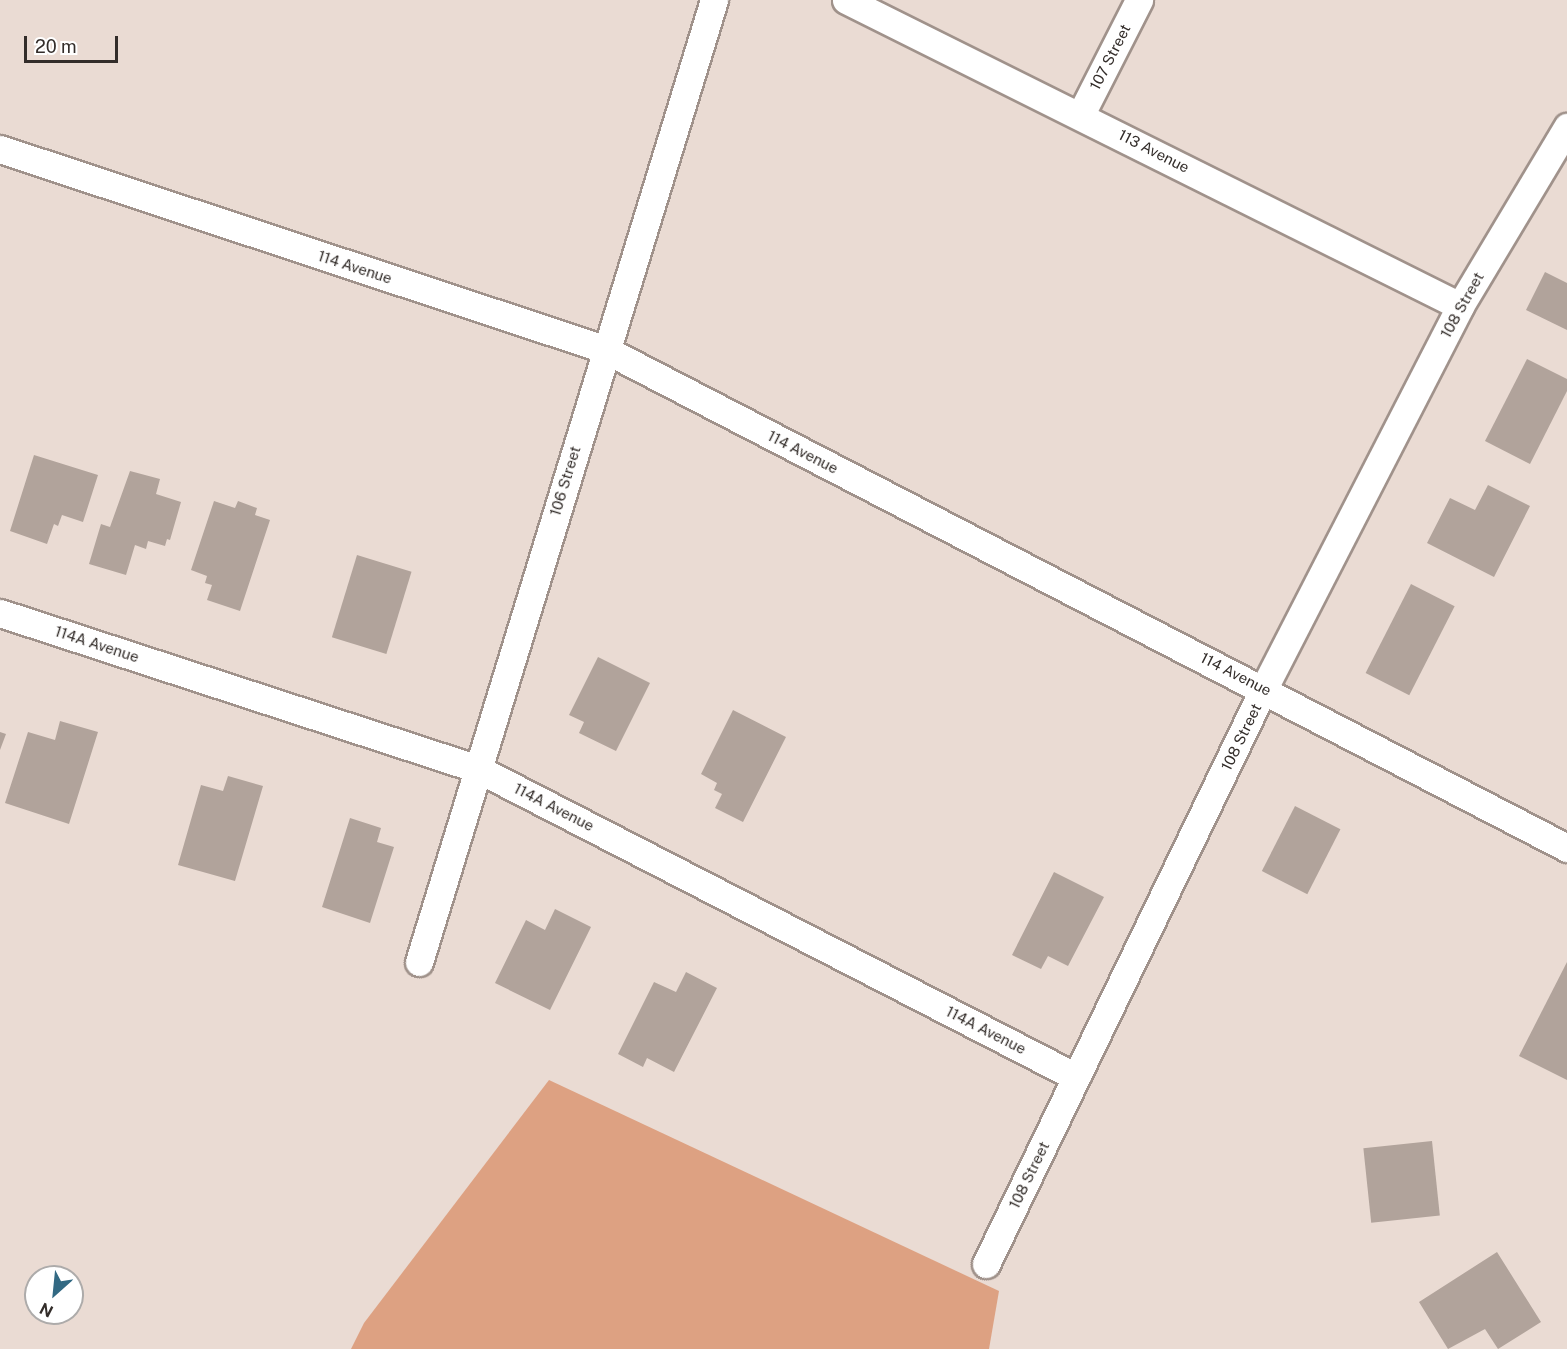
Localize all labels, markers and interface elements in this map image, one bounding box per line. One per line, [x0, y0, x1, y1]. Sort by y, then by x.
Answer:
street label: 107 Street [1086, 21, 1134, 93]
scale bar [27, 24, 122, 62]
text: 20 m [35, 36, 77, 57]
street label: 113 Avenue [1116, 126, 1192, 176]
street label: 114 Avenue [316, 247, 394, 287]
street label: 108 Street [1437, 269, 1487, 341]
street label: 114 Avenue [765, 427, 841, 477]
street label: 106 Street [546, 444, 584, 518]
street label: 114A Avenue [53, 622, 141, 666]
street label: 114 Avenue [1198, 649, 1274, 699]
street label: 108 Street [1217, 701, 1265, 773]
street label: 114A Avenue [511, 779, 597, 835]
street label: 114A Avenue [943, 1002, 1029, 1058]
street label: 108 Street [1005, 1139, 1053, 1211]
north arrow [24, 1265, 84, 1325]
text: N [37, 1298, 56, 1321]

